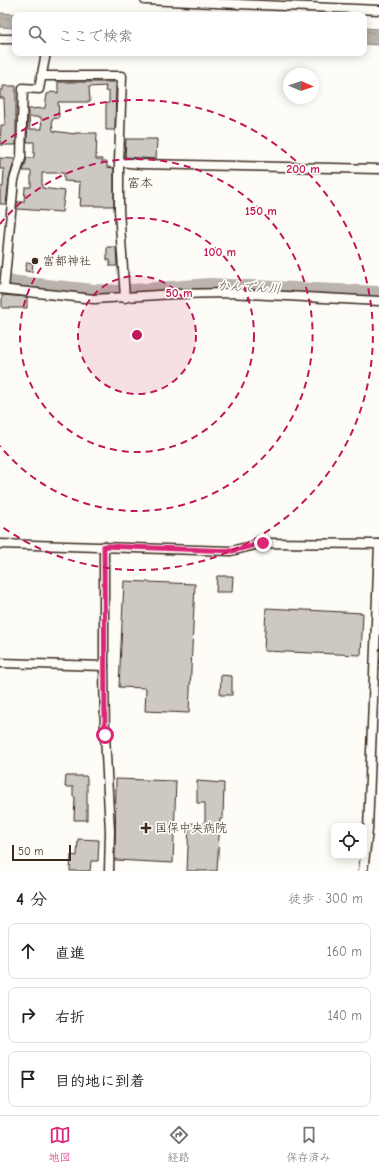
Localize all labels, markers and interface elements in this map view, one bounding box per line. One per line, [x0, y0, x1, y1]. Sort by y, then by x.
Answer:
search box [12, 12, 367, 56]
icon: search [26, 23, 48, 45]
text: ここで検索 [58, 27, 133, 45]
north arrow [283, 68, 319, 104]
text: 200 m [286, 162, 320, 176]
district label: 富本 [127, 175, 153, 190]
text: 150 m [245, 204, 277, 218]
text: 100 m [204, 245, 236, 259]
place label: 富都神社 [43, 254, 91, 268]
marker: 富都神社 [30, 256, 40, 266]
water label: かんでん川 [217, 278, 281, 296]
text: 50 m [165, 286, 193, 300]
centre of rings [130, 328, 144, 342]
route end [254, 534, 272, 552]
route start [96, 726, 114, 744]
place label: 国保中央病院 [155, 821, 227, 835]
marker: 国保中央病院 [140, 822, 152, 834]
map controls [331, 823, 367, 859]
button: locate [331, 823, 367, 859]
scale bar [12, 843, 71, 862]
text: 50 m [18, 845, 43, 858]
text: 4 分 [16, 890, 47, 909]
text: 徒歩 · 300 m [289, 891, 363, 906]
icon: ahead [17, 940, 39, 962]
text: 直進 [55, 944, 85, 962]
text: 160 m [327, 944, 362, 959]
icon: right [17, 1004, 39, 1026]
text: 右折 [55, 1008, 85, 1026]
text: 140 m [328, 1008, 362, 1023]
icon: arrive [17, 1068, 39, 1090]
text: 目的地に到着 [55, 1072, 145, 1090]
tab: 地図 [49, 1124, 71, 1164]
tab: 経路 [168, 1124, 190, 1164]
tab: 保存済み [287, 1124, 331, 1164]

